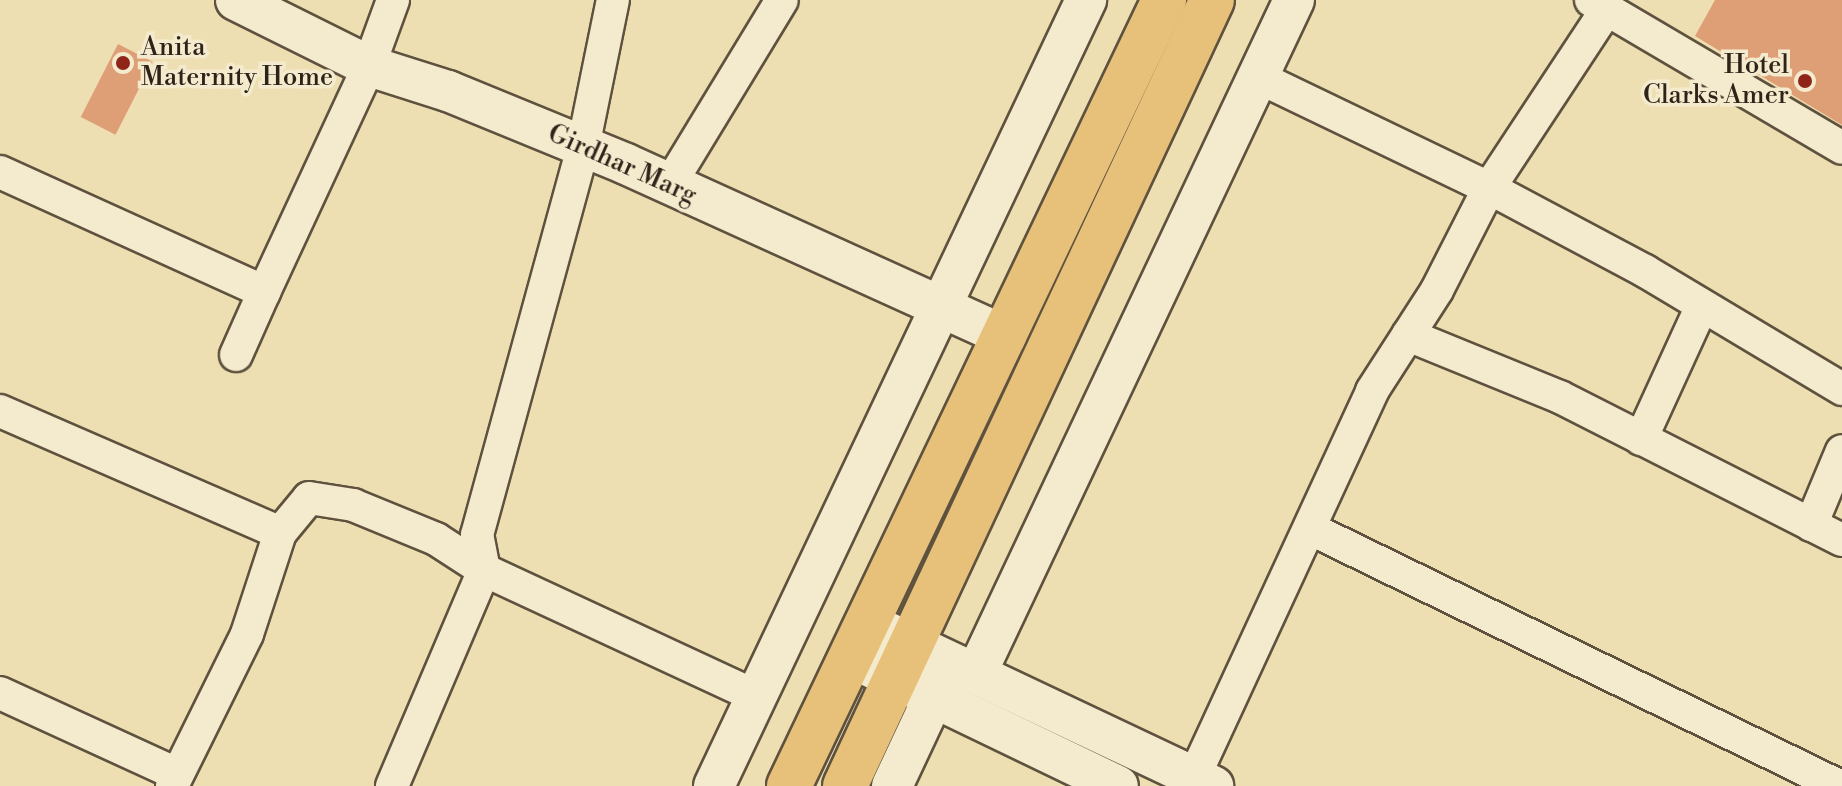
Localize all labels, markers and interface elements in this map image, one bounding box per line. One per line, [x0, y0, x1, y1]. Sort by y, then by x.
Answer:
place label: Anita Maternity Home [141, 32, 333, 94]
place label: Hotel Clarks Amer [1643, 50, 1789, 112]
marker: Anita Maternity Home [112, 52, 134, 74]
marker: Hotel Clarks Amer [1796, 72, 1814, 90]
street label: Girdhar Marg [543, 118, 701, 212]

